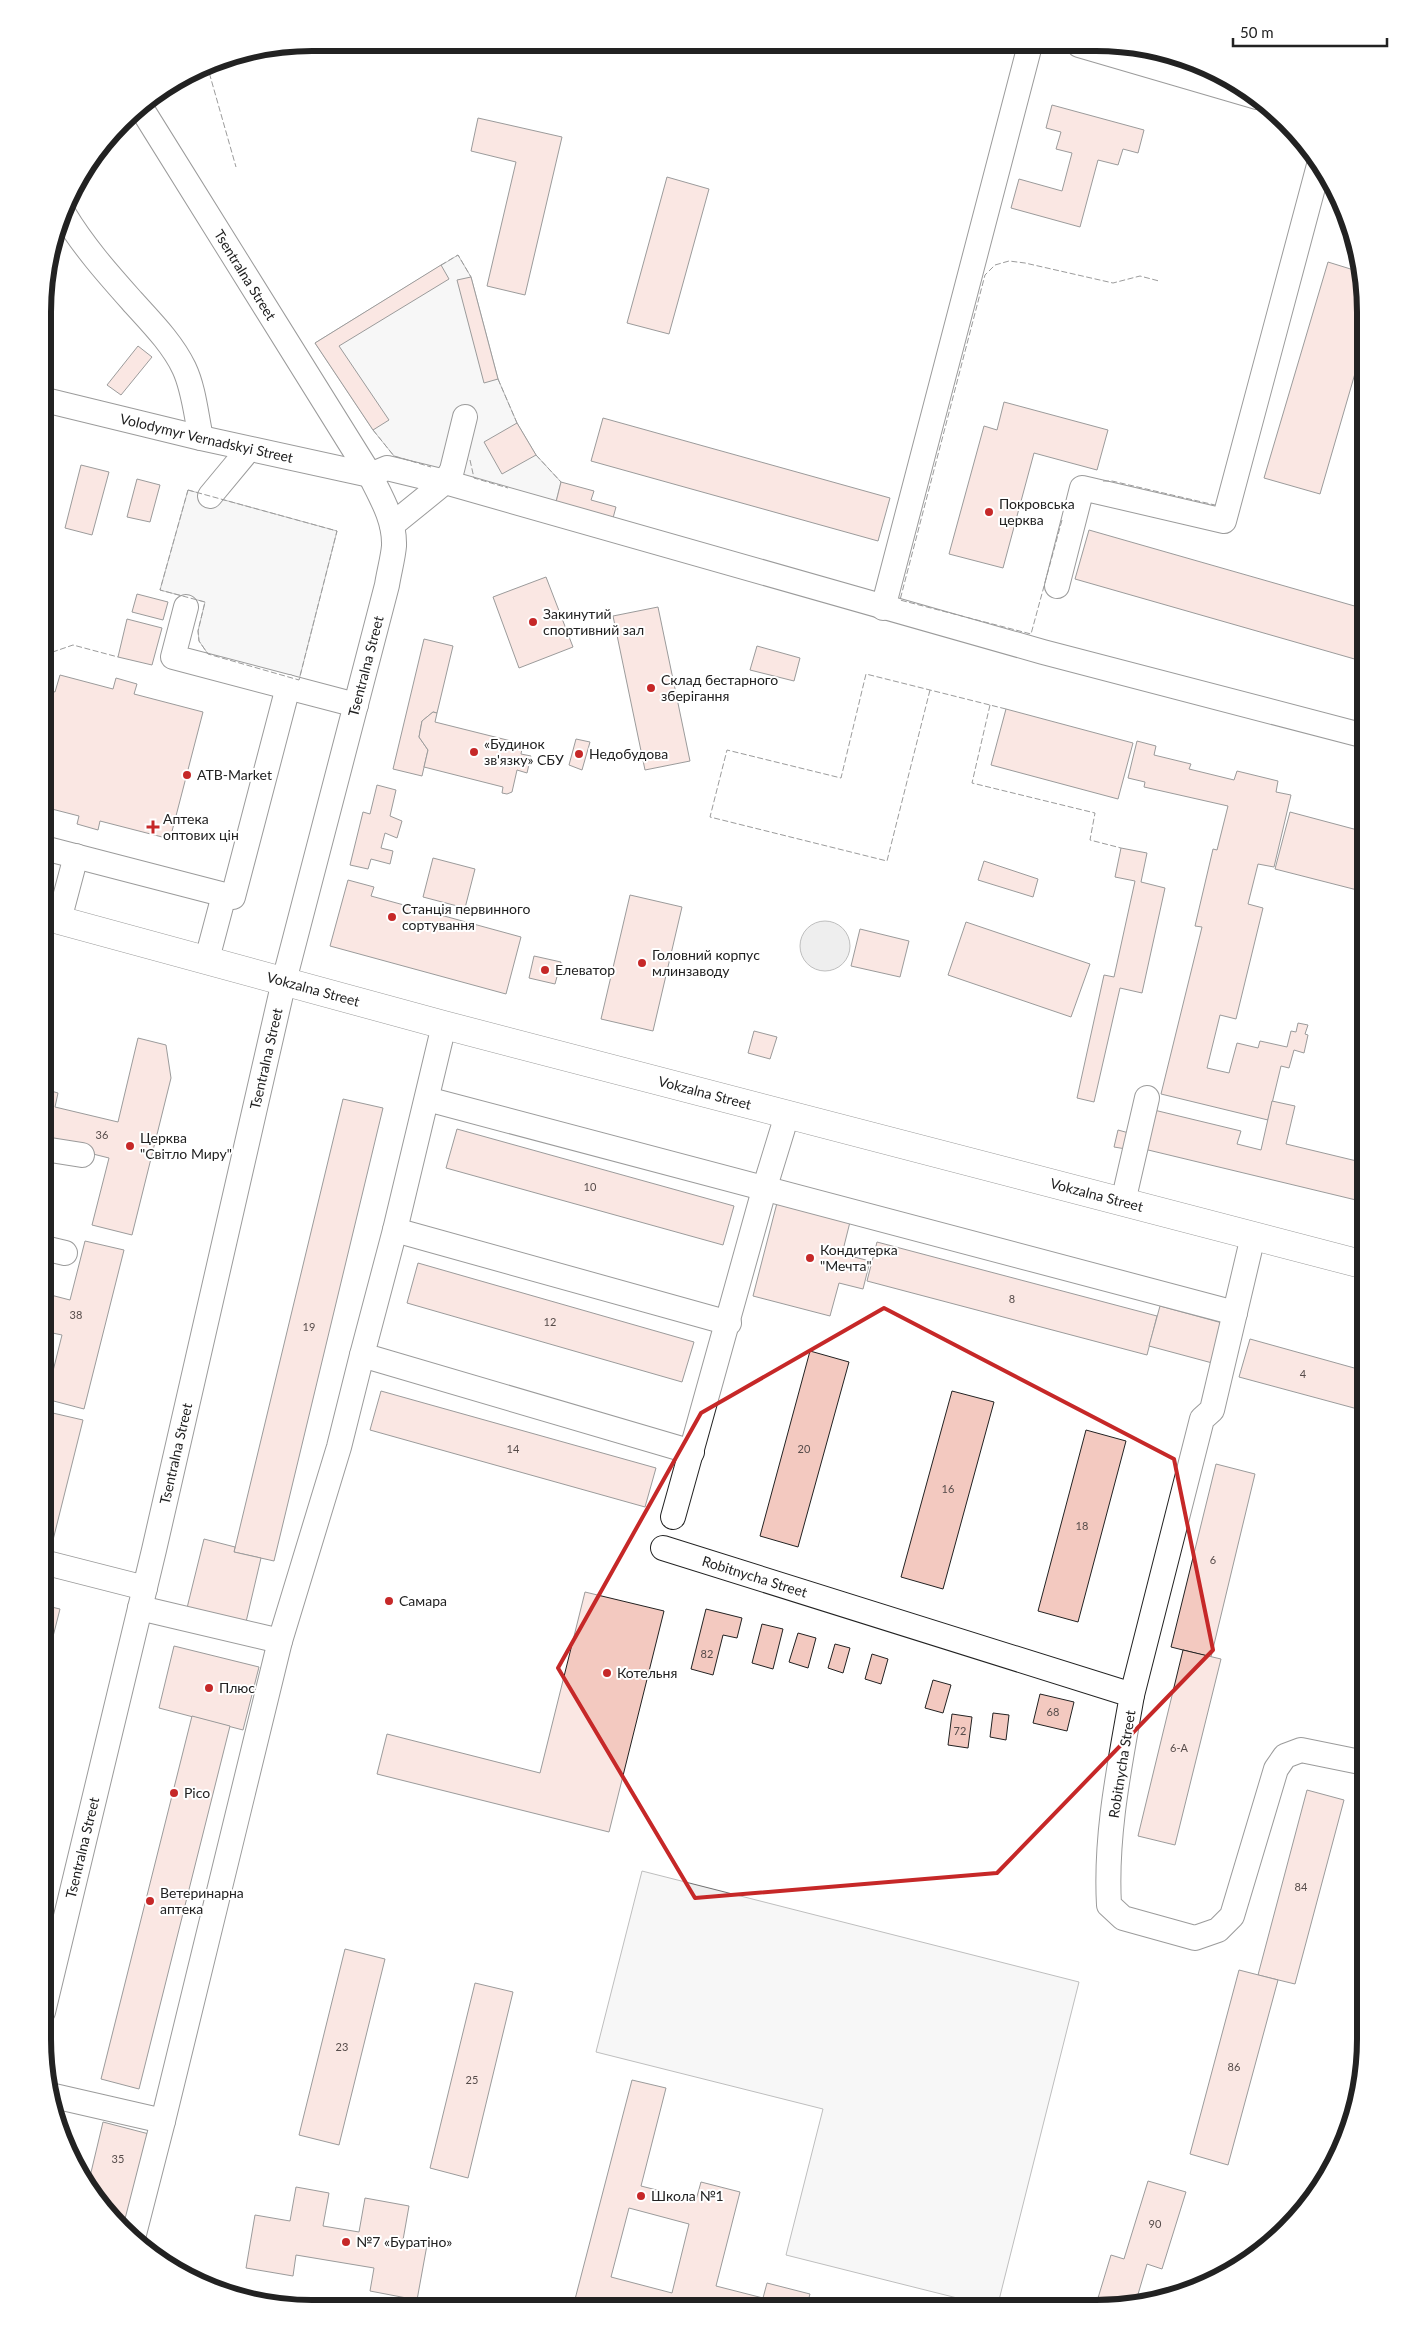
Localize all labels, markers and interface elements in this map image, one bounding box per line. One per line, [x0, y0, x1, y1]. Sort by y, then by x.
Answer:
scale bar [1233, 15, 1387, 47]
text: 50 m [1240, 23, 1274, 41]
street label: Tsentralna Street [211, 226, 280, 323]
street label: Volodymyr Vernadskyi Street [118, 410, 295, 466]
place label: Покровська церква [999, 495, 1075, 528]
marker: Покровська церква [983, 506, 995, 518]
place label: Закинутий спортивний зал [543, 605, 644, 638]
street label: Tsentralna Street [344, 614, 387, 718]
marker: Закинутий спортивний зал [527, 616, 539, 628]
place label: Склад бестарного зберігання [661, 671, 778, 704]
marker: Склад бестарного зберігання [645, 682, 657, 694]
place label: «Будинок зв'язку» СБУ [484, 735, 564, 768]
place label: Недобудова [589, 745, 668, 762]
marker: «Будинок зв'язку» СБУ [468, 746, 480, 758]
marker: Недобудова [573, 748, 585, 760]
place label: ATB-Market [197, 766, 272, 783]
marker: ATB-Market [181, 769, 193, 781]
place label: Аптека оптових цін [163, 810, 239, 843]
marker: Аптека оптових цін [147, 821, 159, 833]
place label: Станція первинного сортування [402, 900, 530, 933]
marker: Станція первинного сортування [386, 911, 398, 923]
place label: Головний корпус млинзаводу [652, 946, 760, 979]
marker: Головний корпус млинзаводу [636, 957, 648, 969]
place label: Елеватор [555, 961, 615, 978]
marker: Елеватор [539, 964, 551, 976]
street label: Vokzalna Street [265, 968, 362, 1010]
street label: Tsentralna Street [246, 1006, 286, 1111]
street label: Vokzalna Street [657, 1072, 753, 1113]
house number: 36 [96, 1128, 108, 1141]
place label: Церква "Світло Миру" [140, 1129, 232, 1162]
marker: Церква "Світло Миру" [124, 1140, 136, 1152]
street label: Vokzalna Street [1048, 1174, 1145, 1215]
house number: 10 [584, 1180, 597, 1193]
place label: Кондитерка "Мечта" [820, 1241, 898, 1274]
marker: Кондитерка "Мечта" [804, 1252, 816, 1264]
house number: 8 [1009, 1292, 1015, 1305]
house number: 38 [70, 1308, 82, 1321]
house number: 12 [544, 1315, 556, 1328]
house number: 19 [303, 1320, 315, 1333]
house number: 4 [1300, 1367, 1307, 1380]
street label: Tsentralna Street [156, 1401, 195, 1506]
house number: 14 [507, 1442, 520, 1455]
house number: 20 [798, 1442, 811, 1455]
house number: 16 [942, 1482, 954, 1495]
house number: 18 [1076, 1519, 1088, 1532]
street label: Robitnycha Street [700, 1552, 809, 1601]
house number: 6 [1210, 1553, 1216, 1566]
place label: Самара [399, 1592, 447, 1609]
marker: Самара [383, 1595, 395, 1607]
house number: 82 [701, 1647, 713, 1660]
place label: Котельня [617, 1664, 677, 1681]
marker: Котельня [601, 1667, 613, 1679]
place label: Плюс [219, 1679, 255, 1696]
marker: Плюс [203, 1682, 215, 1694]
house number: 68 [1047, 1705, 1059, 1718]
street label: Robitnycha Street [1105, 1709, 1138, 1819]
house number: 72 [954, 1724, 966, 1737]
house number: 6-А [1170, 1741, 1189, 1754]
place label: Pico [184, 1784, 210, 1801]
marker: Pico [168, 1787, 180, 1799]
street label: Tsentralna Street [62, 1795, 102, 1900]
house number: 84 [1295, 1880, 1308, 1893]
place label: Ветеринарна аптека [160, 1884, 244, 1917]
marker: Ветеринарна аптека [144, 1895, 156, 1907]
house number: 23 [336, 2040, 348, 2053]
house number: 86 [1228, 2060, 1240, 2073]
house number: 25 [466, 2073, 478, 2086]
house number: 35 [112, 2152, 124, 2165]
place label: Школа №1 [651, 2187, 724, 2204]
marker: Школа №1 [635, 2190, 647, 2202]
house number: 90 [1149, 2217, 1162, 2230]
place label: №7 «Буратіно» [356, 2233, 452, 2250]
marker: №7 «Буратіно» [340, 2236, 352, 2248]

